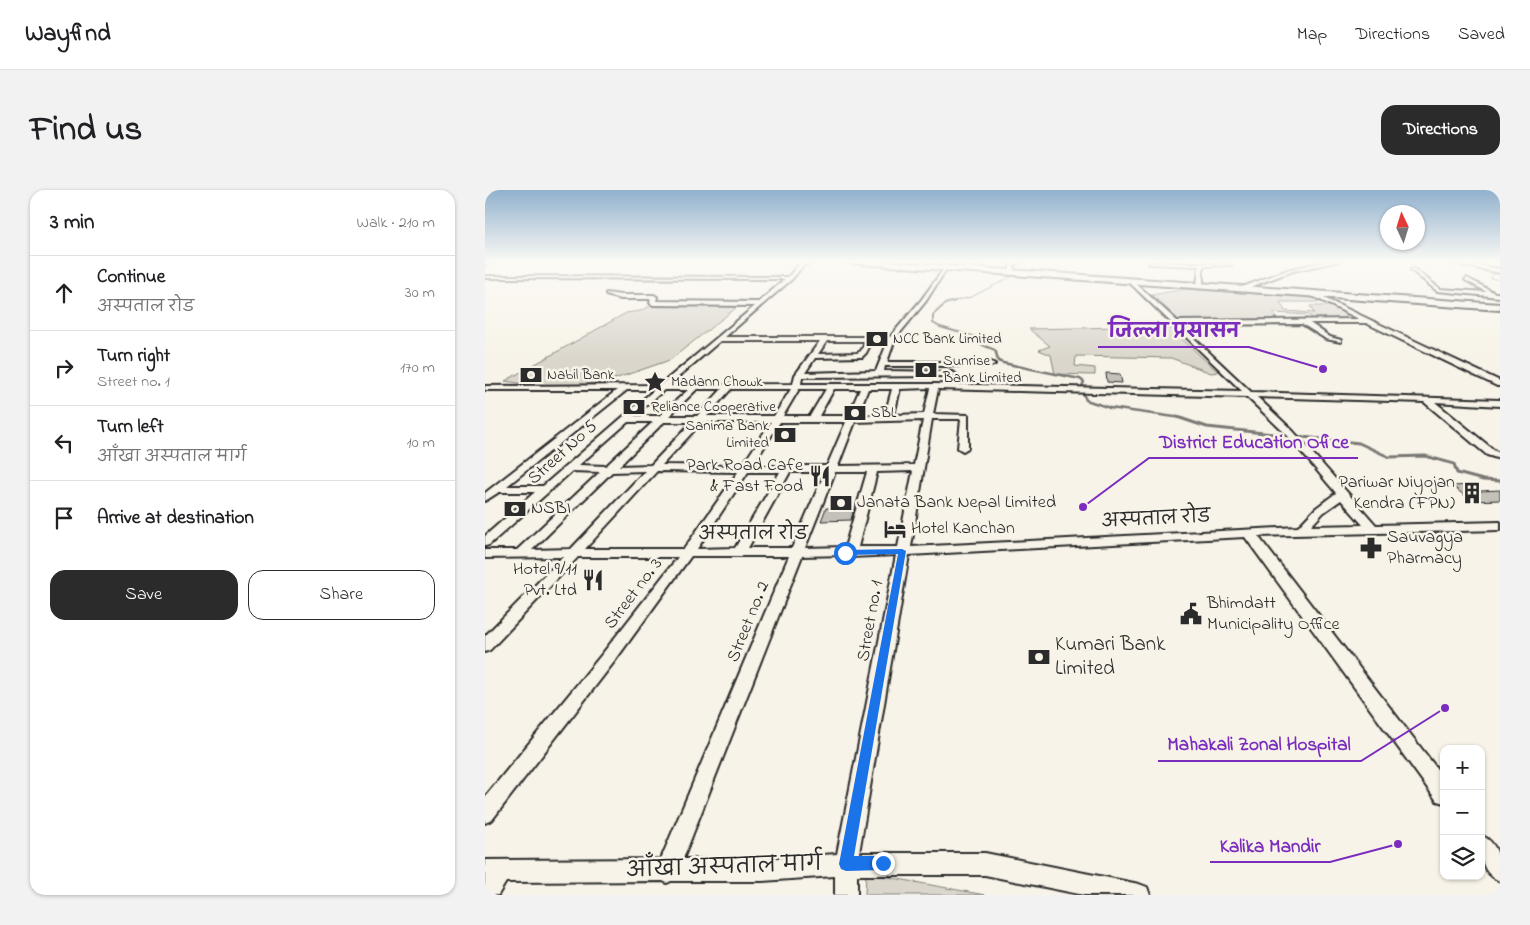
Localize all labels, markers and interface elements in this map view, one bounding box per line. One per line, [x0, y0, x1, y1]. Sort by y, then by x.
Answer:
text: Wayfind [25, 17, 111, 52]
text: Map [1297, 22, 1327, 48]
text: Directions [1355, 22, 1430, 48]
text: Saved [1458, 22, 1505, 48]
text: Find us [30, 105, 142, 156]
button: Directions [1381, 105, 1500, 155]
north arrow [1380, 205, 1425, 250]
text: 3 min [50, 208, 94, 238]
text: Walk · 210 m [356, 211, 435, 235]
text: Continue [97, 264, 165, 291]
icon: ahead [50, 279, 78, 307]
text: 30 m [405, 281, 435, 305]
text: अस्पताल रोड [97, 295, 194, 319]
callout: जिल्ला प्रसासन [1098, 313, 1249, 347]
text: जिल्ला प्रसासन [1107, 315, 1241, 346]
bank icon: NCC Bank Limited [864, 326, 890, 352]
place label: NCC Bank Limited [893, 328, 1002, 350]
text: Turn right [97, 343, 170, 370]
place label: Sunrise Bank Limited [942, 350, 1022, 389]
icon: right [50, 354, 78, 382]
text: 170 m [400, 356, 435, 380]
bank icon: Sunrise Bank Limited [913, 357, 939, 383]
bank icon: Nabil Bank [518, 362, 544, 388]
place label: Nabil Bank [547, 364, 615, 386]
place icon: Madann Chowk [642, 369, 668, 395]
text: Street no. 1 [97, 370, 170, 394]
place label: Madann Chowk [671, 371, 763, 393]
bank icon: Reliance Cooperative [621, 394, 647, 420]
place label: Reliance Cooperative [651, 396, 776, 418]
bank icon: SBL [842, 400, 868, 426]
place label: SBL [871, 402, 897, 424]
text: Turn left [97, 414, 164, 441]
street label: Street No 5 [522, 415, 604, 491]
place label: Sanima Bank Limited [686, 415, 770, 454]
bank icon: Sanima Bank Limited [772, 422, 798, 448]
callout: District Education Ofice [1149, 424, 1358, 458]
icon: left [50, 429, 78, 457]
text: District Education Ofice [1158, 430, 1349, 457]
text: 10 m [407, 431, 435, 455]
text: आँखा अस्पताल मार्ग [97, 445, 247, 469]
place label: Park Road Cafe & Fast Food [686, 453, 804, 500]
restaurant icon: Park Road Cafe & Fast Food [807, 463, 833, 489]
place label: Pariwar Niyojan Kendra (FPN) [1338, 470, 1455, 517]
building icon: Pariwar Niyojan Kendra (FPN) [1459, 480, 1485, 506]
bank icon: Janata Bank Nepal Limited [828, 490, 854, 516]
place label: Janata Bank Nepal Limited [857, 490, 1056, 516]
bank icon: NSBI [502, 496, 528, 522]
place label: NSBI [531, 496, 571, 522]
street label: अस्पताल रोड [1100, 501, 1213, 536]
icon: arrive [50, 504, 78, 532]
text: Arrive at destination [97, 505, 254, 532]
hotel icon: Hotel Kanchan [882, 516, 908, 542]
place label: Hotel Kanchan [911, 516, 1015, 542]
street label: अस्पताल रोड [698, 519, 809, 548]
place label: Sauvagya Pharmacy [1387, 525, 1463, 572]
pharmacy icon: Sauvagya Pharmacy [1358, 535, 1384, 561]
route start [834, 542, 857, 565]
street label: Street no. 3 [598, 553, 670, 635]
place label: Hotel 9/11 Pvt. Ltd [513, 557, 577, 604]
restaurant icon: Hotel 9/11 Pvt. Ltd [580, 567, 606, 593]
button: Save [50, 570, 238, 620]
button: Share [248, 570, 435, 620]
street label: Street no. 2 [721, 578, 777, 666]
street label: Street no. 1 [851, 578, 891, 664]
place label: Bhimdatt Municipality Office [1206, 591, 1340, 638]
public building icon: Bhimdatt Municipality Office [1178, 601, 1204, 627]
place label: Kumari Bank Limited [1055, 630, 1166, 684]
bank icon: Kumari Bank Limited [1026, 644, 1052, 670]
callout: Mahakali Zonal Hospital [1158, 727, 1361, 761]
text: Mahakali Zonal Hospital [1167, 732, 1351, 759]
map controls [1440, 745, 1485, 880]
button: + [1440, 745, 1485, 790]
button: − [1440, 790, 1485, 835]
callout: Kalika Mandir [1210, 828, 1330, 862]
text: Kalika Mandir [1220, 834, 1321, 861]
button: layers [1440, 835, 1485, 880]
street label: आँखा अस्पताल मार्ग [625, 846, 824, 886]
route end [872, 852, 895, 875]

